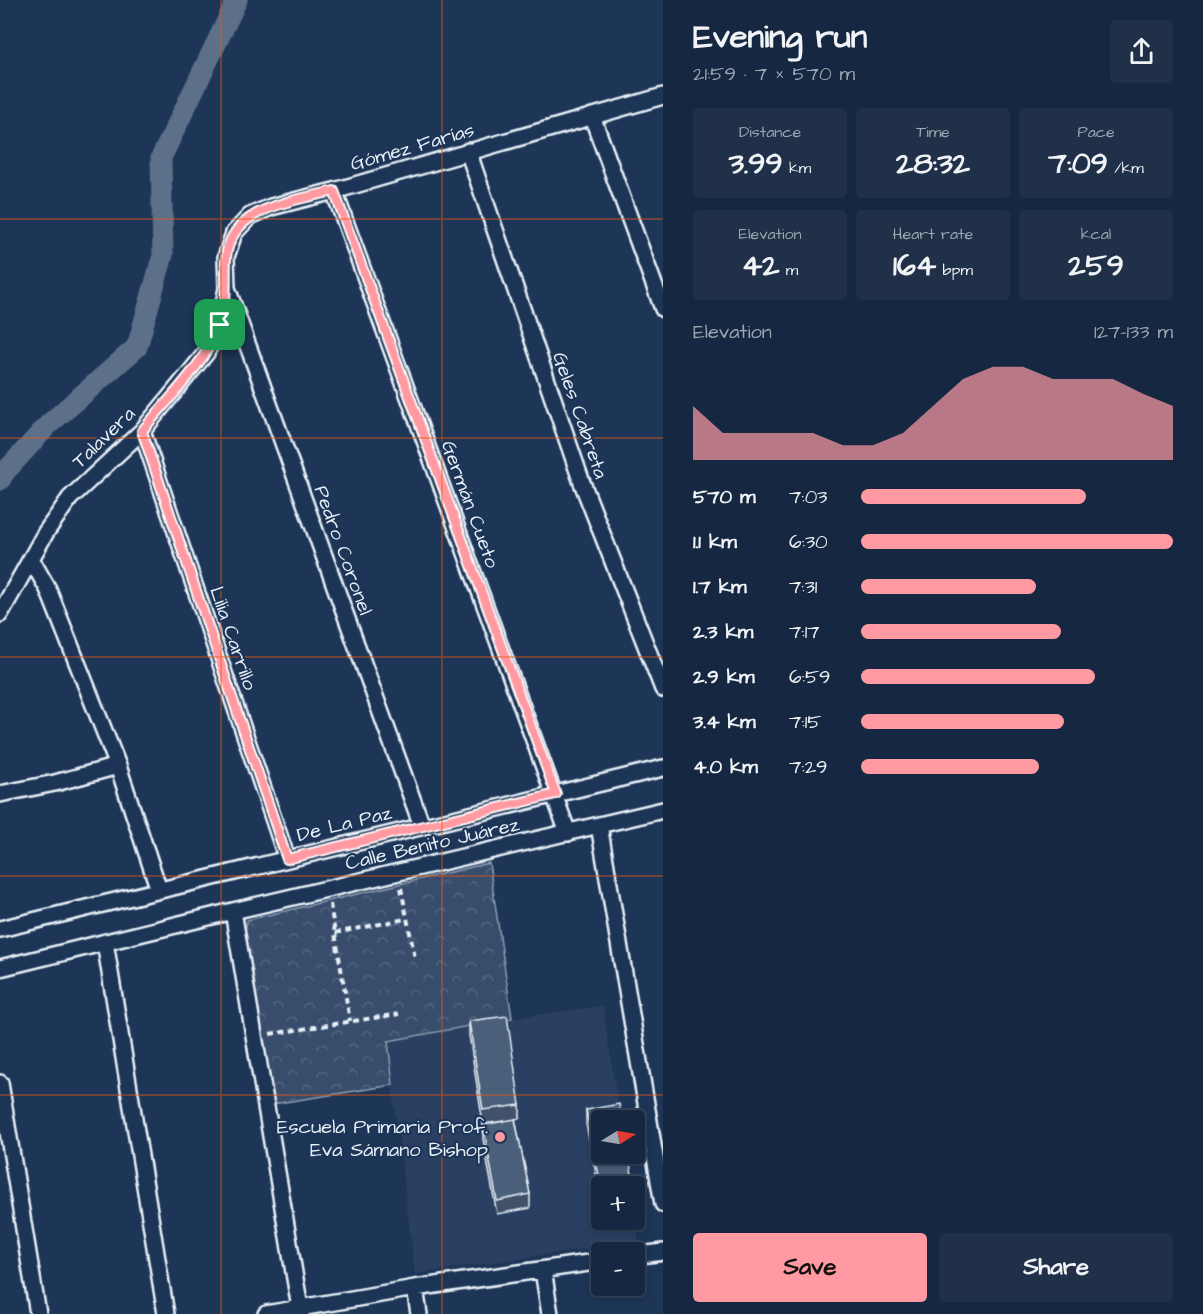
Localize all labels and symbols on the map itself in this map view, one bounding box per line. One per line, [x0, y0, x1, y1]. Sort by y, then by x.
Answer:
street label: Gómez Farías [347, 116, 478, 178]
pin [194, 299, 245, 350]
street label: Geles Cabreta [545, 348, 615, 482]
street label: Talavera [66, 400, 142, 475]
street label: Germán Cueto [434, 437, 506, 572]
street label: Pedro Coronel [307, 482, 379, 619]
street label: Lilia Carrillo [202, 583, 264, 694]
street label: De La Paz [294, 799, 395, 849]
street label: Calle Benito Juárez [343, 810, 522, 878]
north arrow [591, 1110, 645, 1164]
place label: Escuela Primaria Prof. Eva Sámano Bishop [277, 1113, 488, 1164]
marker: Escuela Primaria Prof. Eva Sámano Bishop [493, 1130, 507, 1144]

